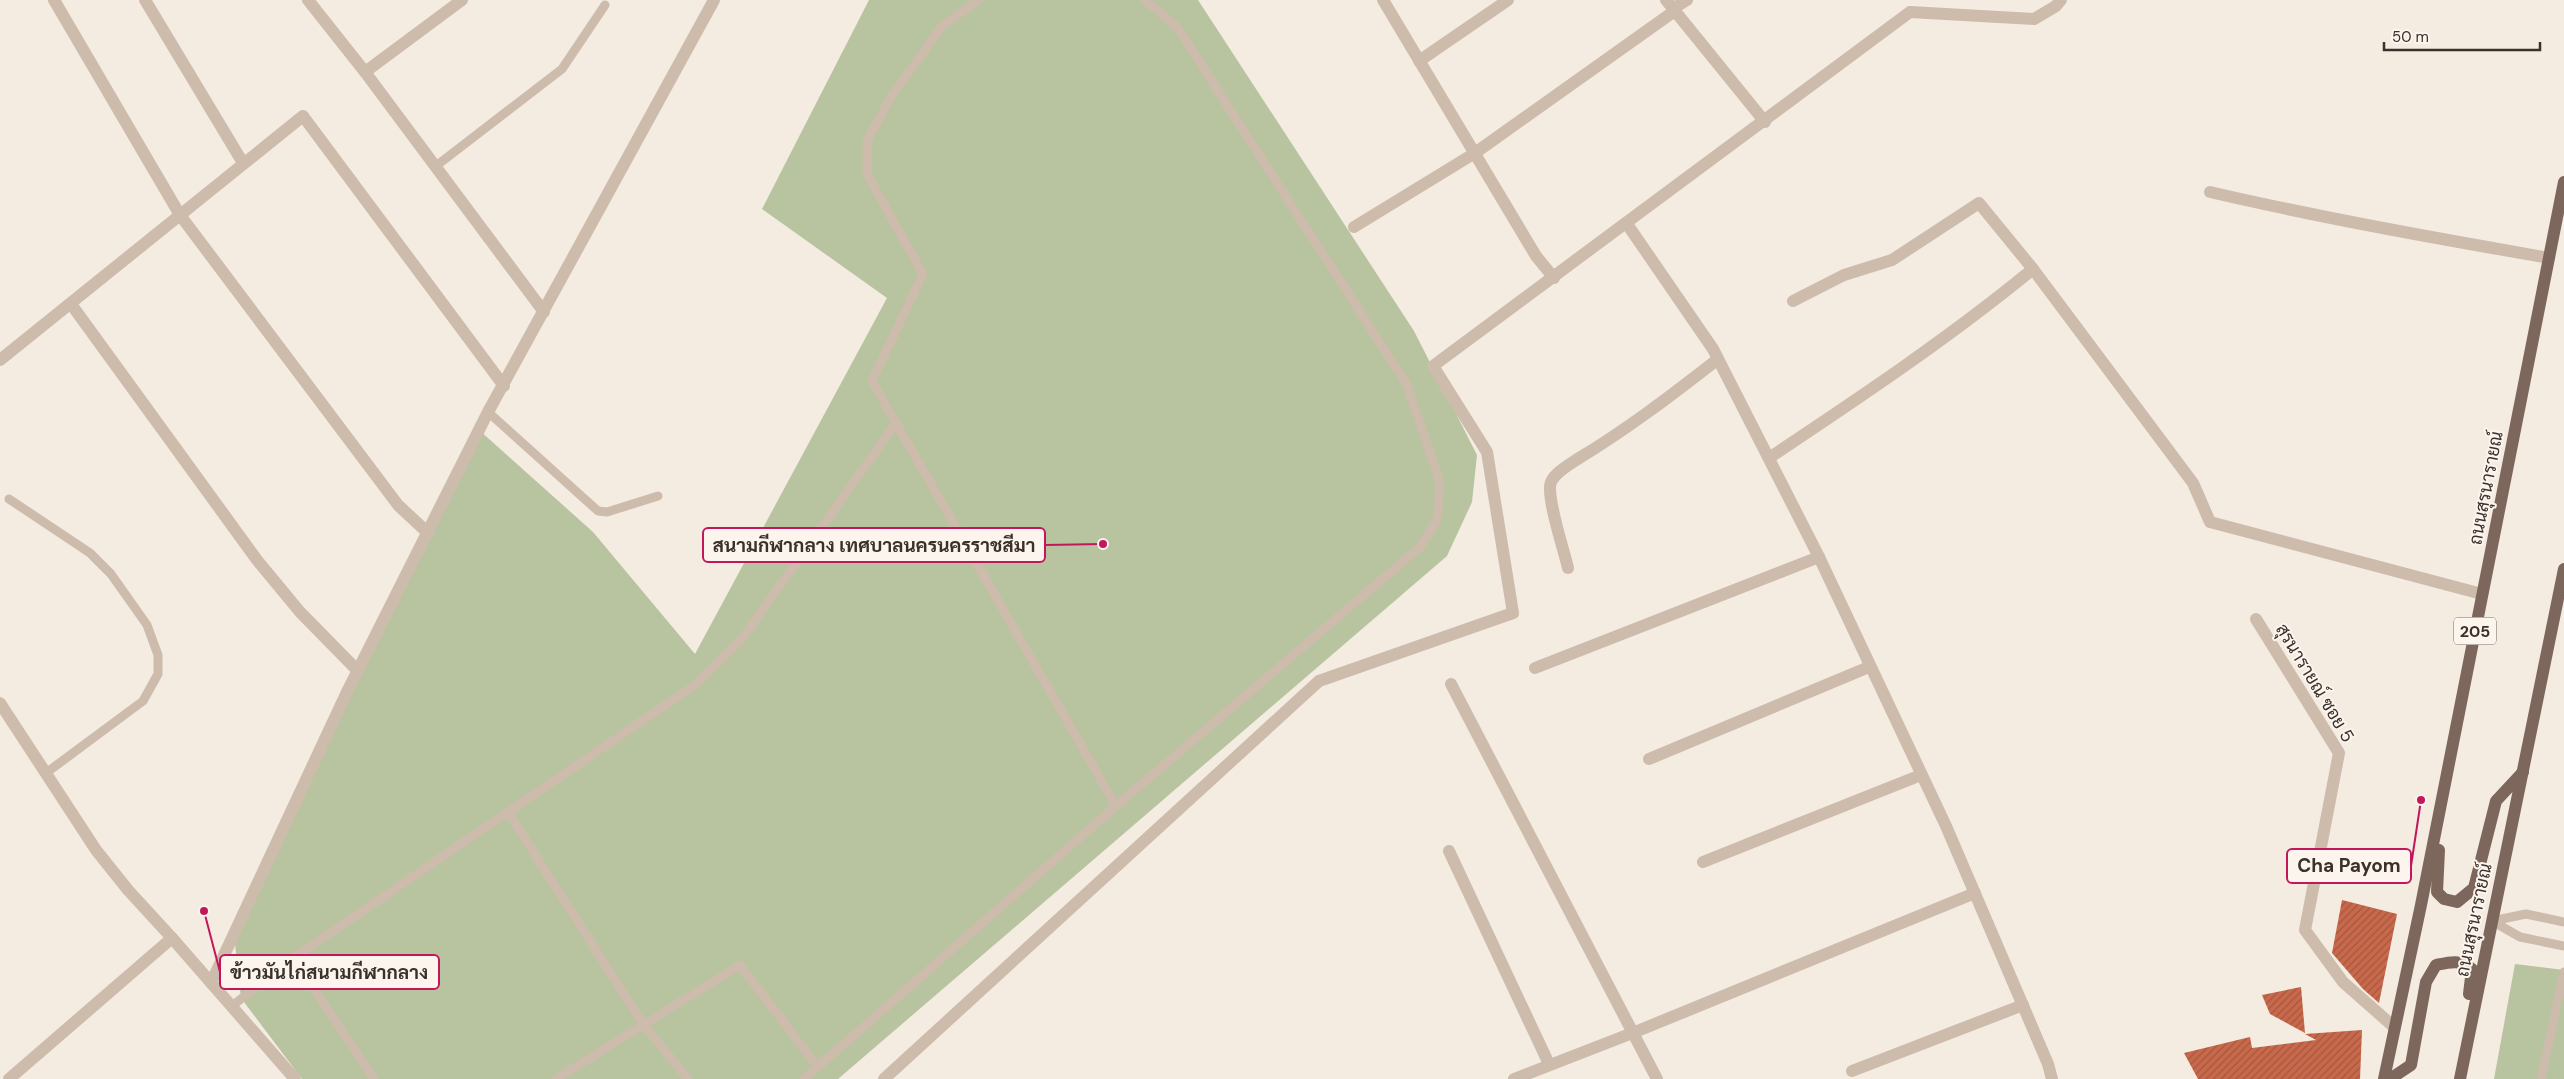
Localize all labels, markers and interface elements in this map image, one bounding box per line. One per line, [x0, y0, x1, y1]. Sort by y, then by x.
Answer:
scale bar [2384, 20, 2540, 52]
text: 50 m [2392, 27, 2429, 47]
street label: ถนนสุรนารายณ์ [2462, 429, 2509, 547]
callout: สนามกีฬากลาง เทศบาลนครนครราชสีมา [703, 528, 1045, 562]
text: สนามกีฬากลาง เทศบาลนครนครราชสีมา [713, 533, 1035, 558]
road number: 205 [2454, 618, 2496, 644]
street label: สุรนารายณ์ ซอย 5 [2270, 619, 2361, 747]
callout: Cha Payom [2287, 849, 2411, 883]
text: Cha Payom [2297, 853, 2401, 878]
street label: ถนนสุรนารายณ์ [2449, 861, 2498, 979]
callout: ข้าวมันไก่สนามกีฬากลาง [220, 955, 439, 989]
text: ข้าวมันไก่สนามกีฬากลาง [230, 960, 428, 985]

